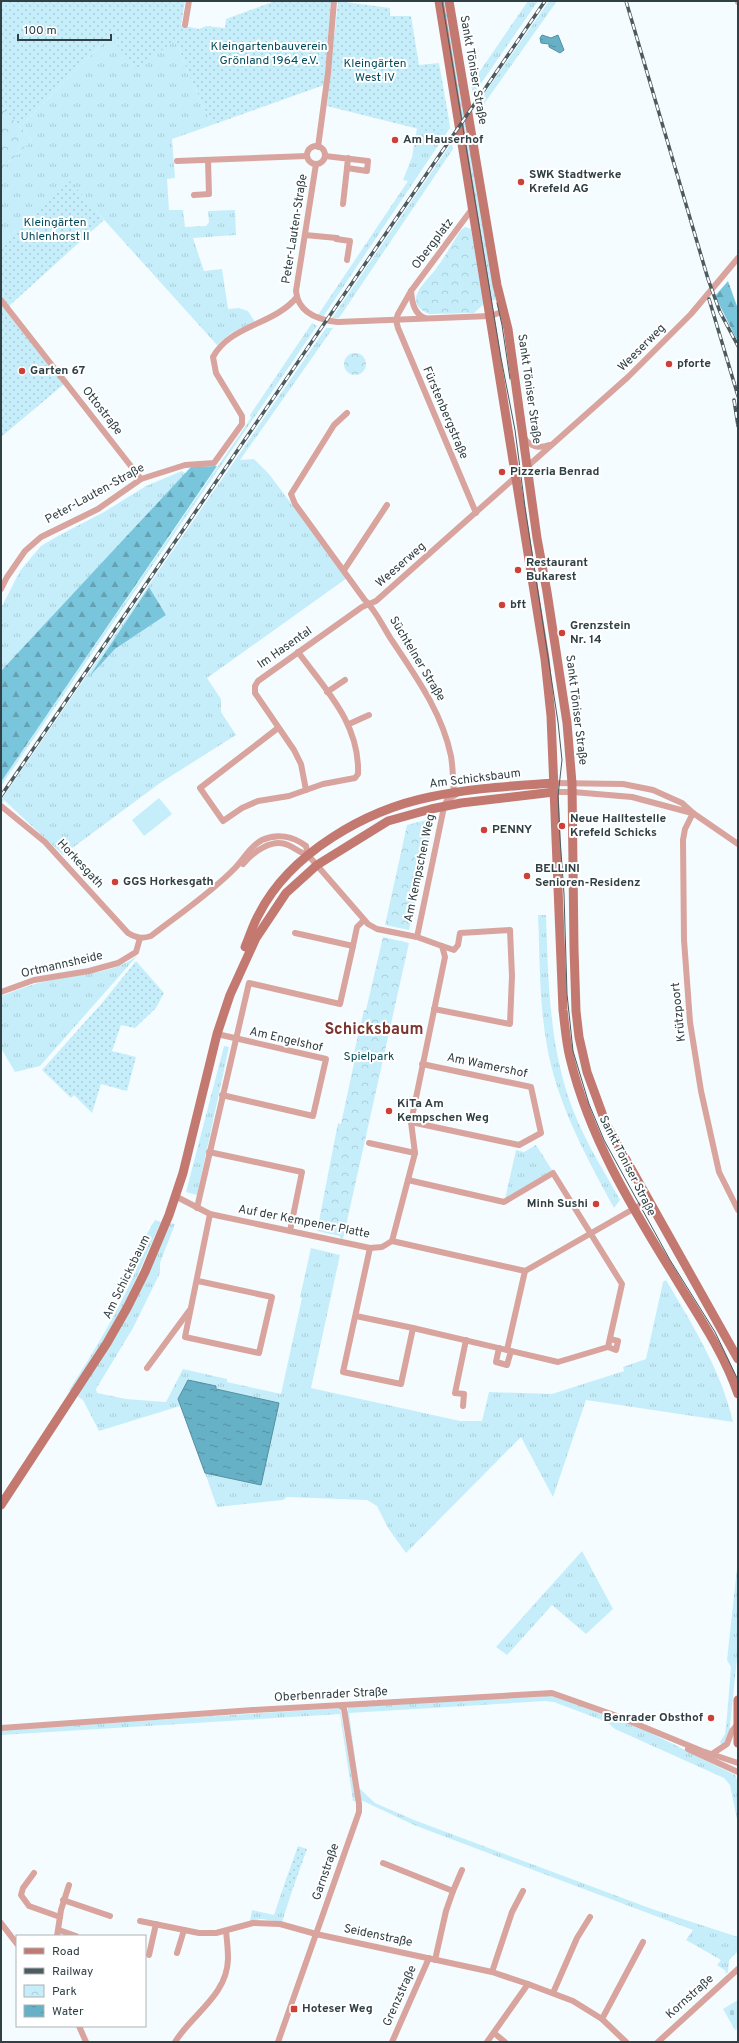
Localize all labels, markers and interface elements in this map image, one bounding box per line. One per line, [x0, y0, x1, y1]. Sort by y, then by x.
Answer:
street label: Sankt Töniser Straße [455, 14, 491, 126]
scale bar [18, 16, 111, 42]
text: 100 m [24, 23, 57, 39]
park label: Kleingartenbauverein Grönland 1964 e.V. [211, 39, 327, 69]
park label: Kleingärten West IV [343, 56, 407, 86]
place label: Am Hauserhof [403, 132, 484, 148]
marker: Am Hauserhof [390, 135, 400, 145]
place label: SWK Stadtwerke Krefeld AG [529, 167, 622, 197]
street label: Peter-Lauten-Straße [278, 173, 312, 285]
marker: SWK Stadtwerke Krefeld AG [516, 177, 526, 187]
park label: Kleingärten Uhlenhorst II [20, 215, 90, 245]
street label: Obergplatz [409, 215, 457, 273]
street label: Weeserweg [615, 321, 669, 375]
street label: Sankt Töniser Straße [513, 333, 545, 445]
place label: pforte [677, 356, 711, 372]
marker: pforte [664, 359, 674, 369]
place label: Garten 67 [30, 363, 85, 379]
street label: Fürstenbergstraße [418, 364, 472, 462]
marker: Garten 67 [17, 366, 27, 376]
street label: Ottostraße [78, 383, 126, 439]
street label: Peter-Lauten-Straße [43, 460, 147, 528]
place label: Pizzeria Benrad [510, 464, 600, 480]
marker: Pizzeria Benrad [497, 467, 507, 477]
street label: Weeserweg [373, 539, 429, 591]
place label: Restaurant Bukarest [526, 555, 588, 585]
marker: Restaurant Bukarest [513, 565, 523, 575]
place label: bft [510, 597, 526, 613]
marker: bft [497, 600, 507, 610]
street label: Süchtelner Straße [385, 614, 449, 704]
place label: Grenzstein Nr. 14 [570, 618, 631, 648]
street label: Im Hasental [254, 623, 316, 673]
marker: Grenzstein Nr. 14 [557, 628, 567, 638]
street label: Sankt Töniser Straße [561, 654, 591, 766]
street label: Am Schicksbaum [428, 765, 522, 793]
place label: Neue Halltestelle Krefeld Schicks [570, 811, 667, 841]
street label: Am Kempschen Weg [401, 813, 439, 923]
marker: Neue Halltestelle Krefeld Schicks [557, 821, 567, 831]
place label: PENNY [492, 822, 532, 838]
marker: PENNY [479, 825, 489, 835]
street label: Horkesgath [53, 836, 107, 892]
place label: BELLINI Senioren-Residenz [535, 861, 641, 891]
marker: BELLINI Senioren-Residenz [522, 871, 532, 881]
place label: GGS Horkesgath [123, 874, 214, 890]
marker: GGS Horkesgath [110, 877, 120, 887]
street label: Ortmannsheide [20, 948, 104, 982]
street label: Krützpoort [668, 981, 690, 1043]
district label: Schicksbaum [324, 1020, 424, 1040]
street label: Am Engelshof [248, 1024, 324, 1056]
park label: Spielpark [343, 1049, 395, 1065]
street label: Am Wamershof [445, 1050, 529, 1082]
place label: KiTa Am Kempschen Weg [397, 1096, 489, 1126]
marker: KiTa Am Kempschen Weg [384, 1106, 394, 1116]
street label: Sankt Töniser Straße [595, 1113, 659, 1219]
place label: Minh Sushi [527, 1196, 588, 1212]
marker: Minh Sushi [591, 1199, 601, 1209]
street label: Auf der Kempener Platte [237, 1201, 371, 1243]
street label: Am Schicksbaum [100, 1232, 154, 1322]
street label: Oberbenrader Straße [274, 1684, 388, 1706]
place label: Benrader Obsthof [604, 1710, 704, 1726]
marker: Benrader Obsthof [706, 1713, 716, 1723]
street label: Garnstraße [309, 1841, 343, 1903]
street label: Seidenstraße [342, 1921, 414, 1951]
legend [16, 1935, 146, 2027]
text: Road [52, 1944, 80, 1960]
street label: Grenzstraße [379, 1963, 421, 2029]
text: Railway [52, 1964, 93, 1980]
street label: Kornstraße [663, 1971, 717, 2023]
text: Park [52, 1984, 77, 2000]
place label: Hoteser Weg [302, 2001, 373, 2017]
text: Water [52, 2004, 84, 2020]
marker: Hoteser Weg [289, 2004, 299, 2014]

